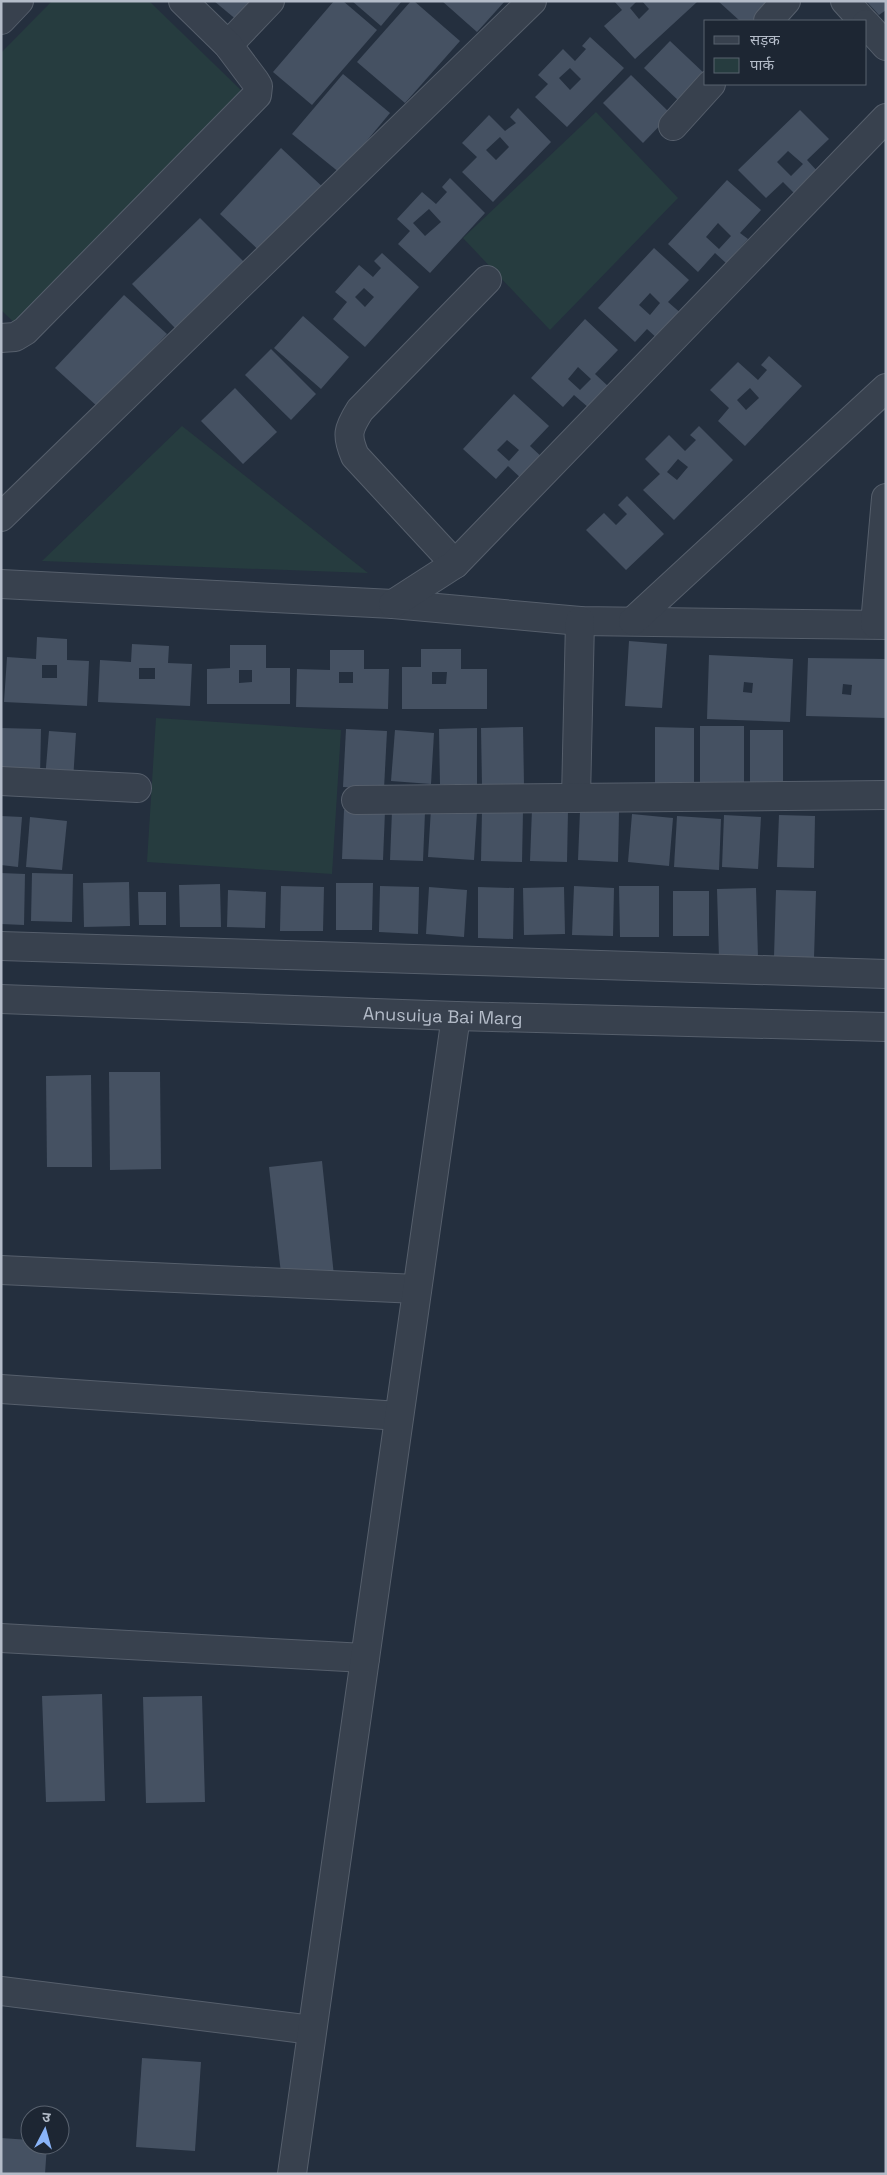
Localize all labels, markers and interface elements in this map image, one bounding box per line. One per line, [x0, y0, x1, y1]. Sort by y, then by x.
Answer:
legend [704, 20, 867, 85]
text: सड़क [750, 30, 780, 49]
text: पार्क [750, 55, 774, 74]
street label: Anusuiya Bai Marg [363, 1001, 523, 1029]
north arrow [20, 2105, 70, 2155]
text: उ [41, 2108, 52, 2127]

